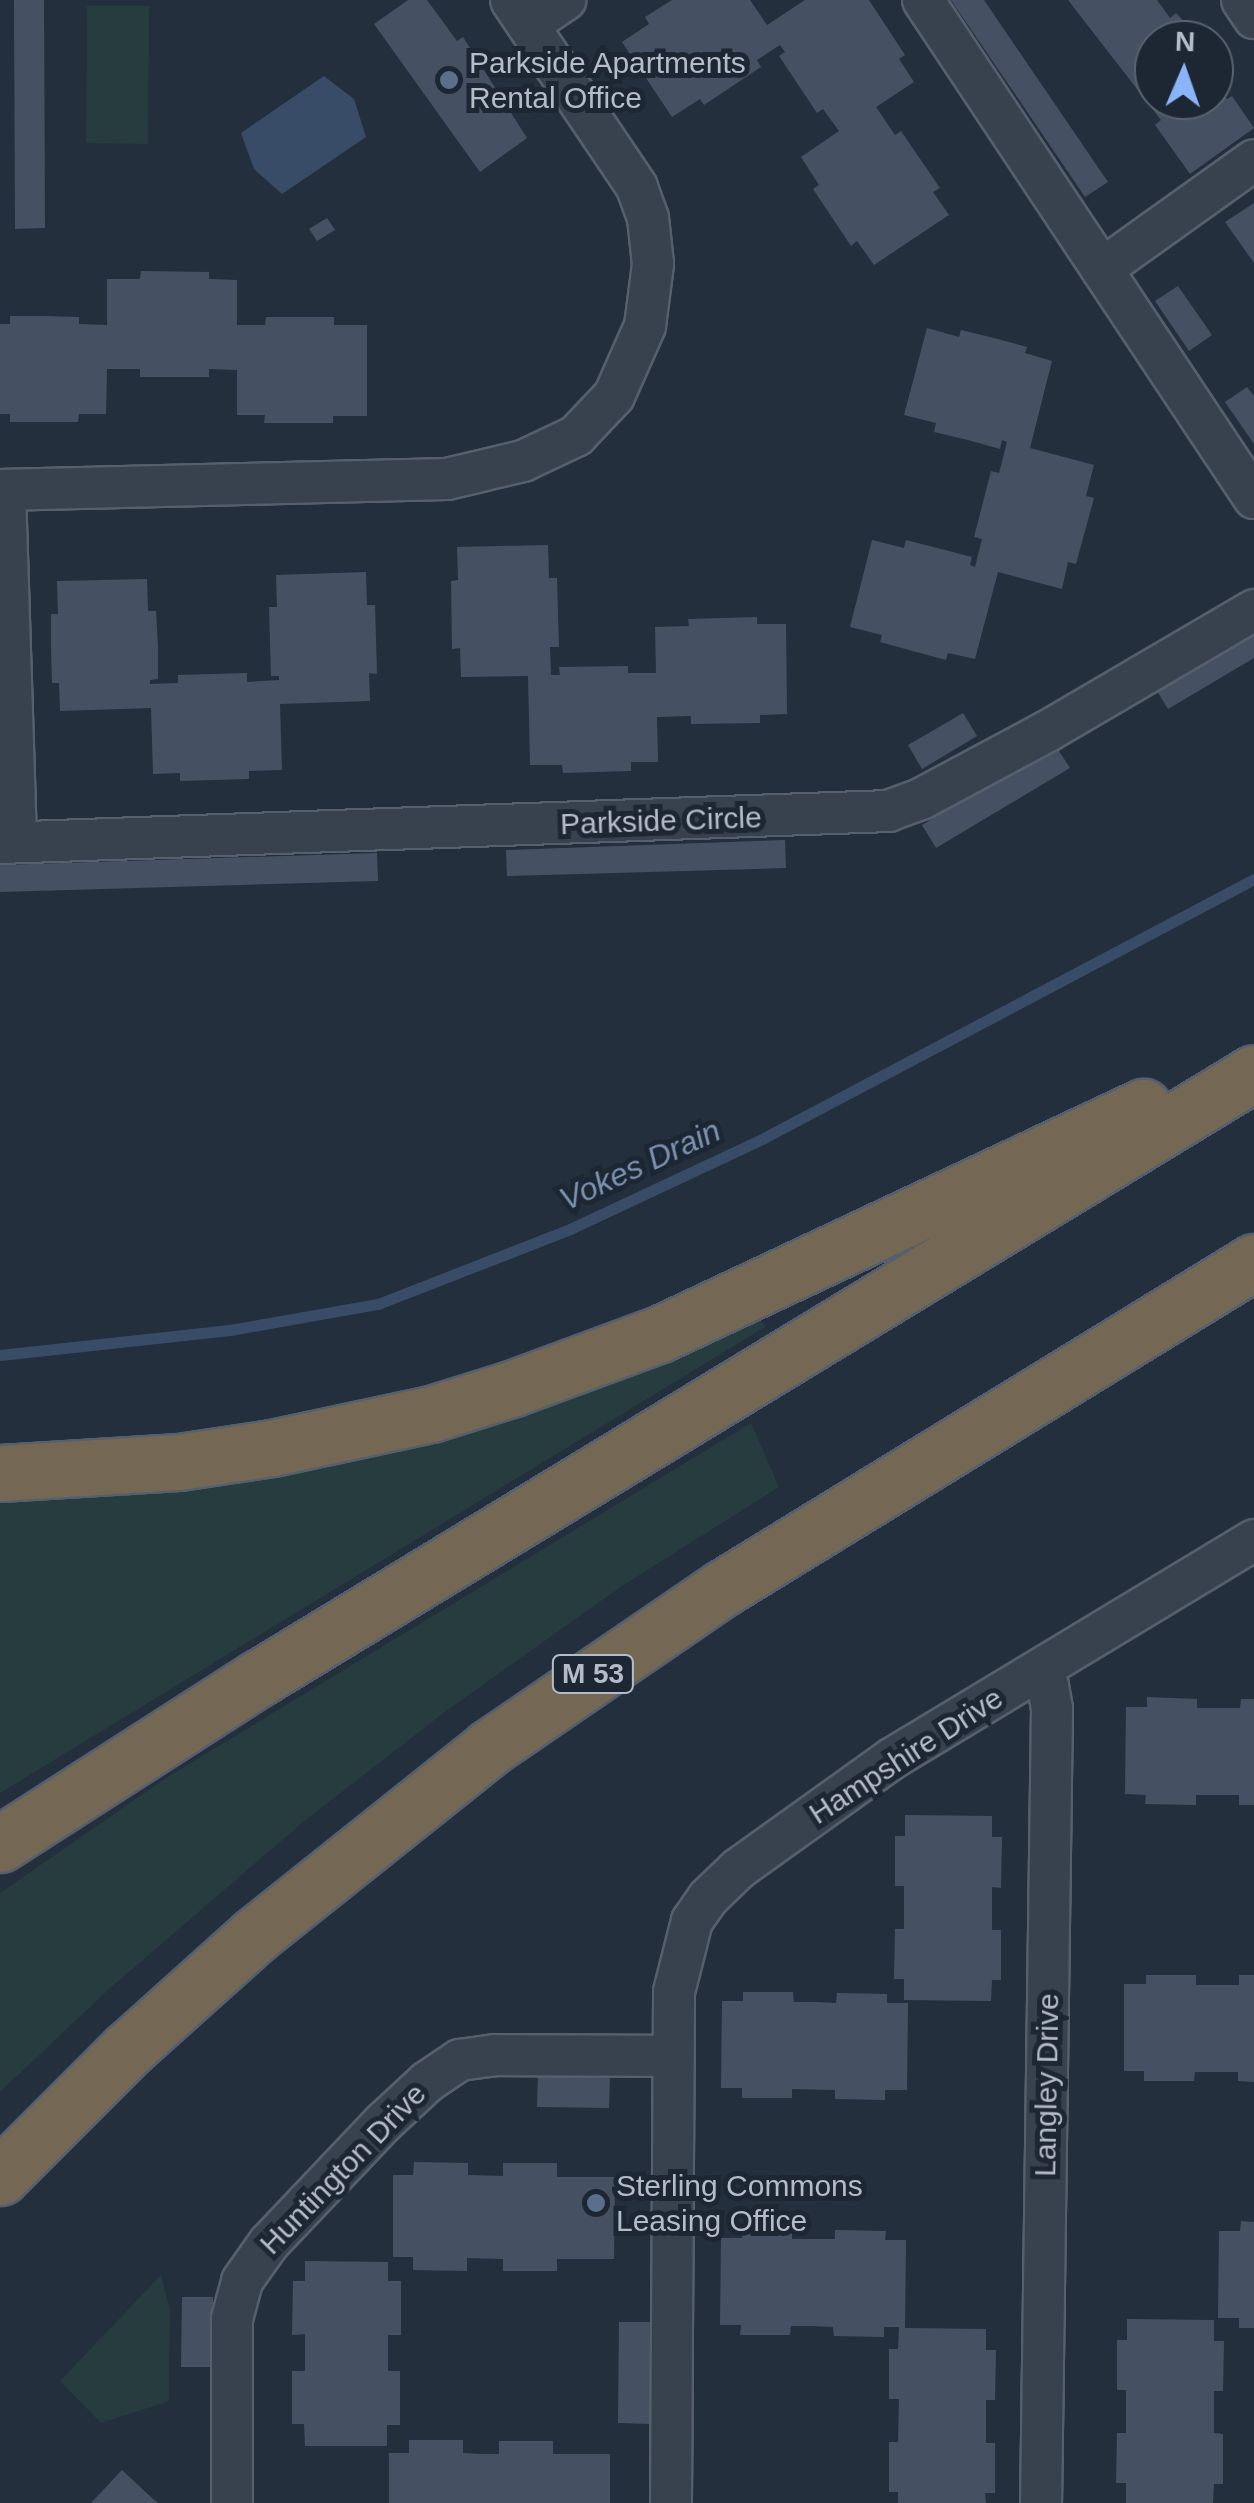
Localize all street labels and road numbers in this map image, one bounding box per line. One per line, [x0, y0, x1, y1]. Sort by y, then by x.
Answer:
street label: Parkside Circle [560, 799, 762, 843]
road number: M 53 [550, 1651, 636, 1697]
street label: Hampshire Drive [803, 1680, 1009, 1832]
street label: Langley Drive [1027, 1993, 1067, 2177]
street label: Huntington Drive [252, 2076, 434, 2262]

